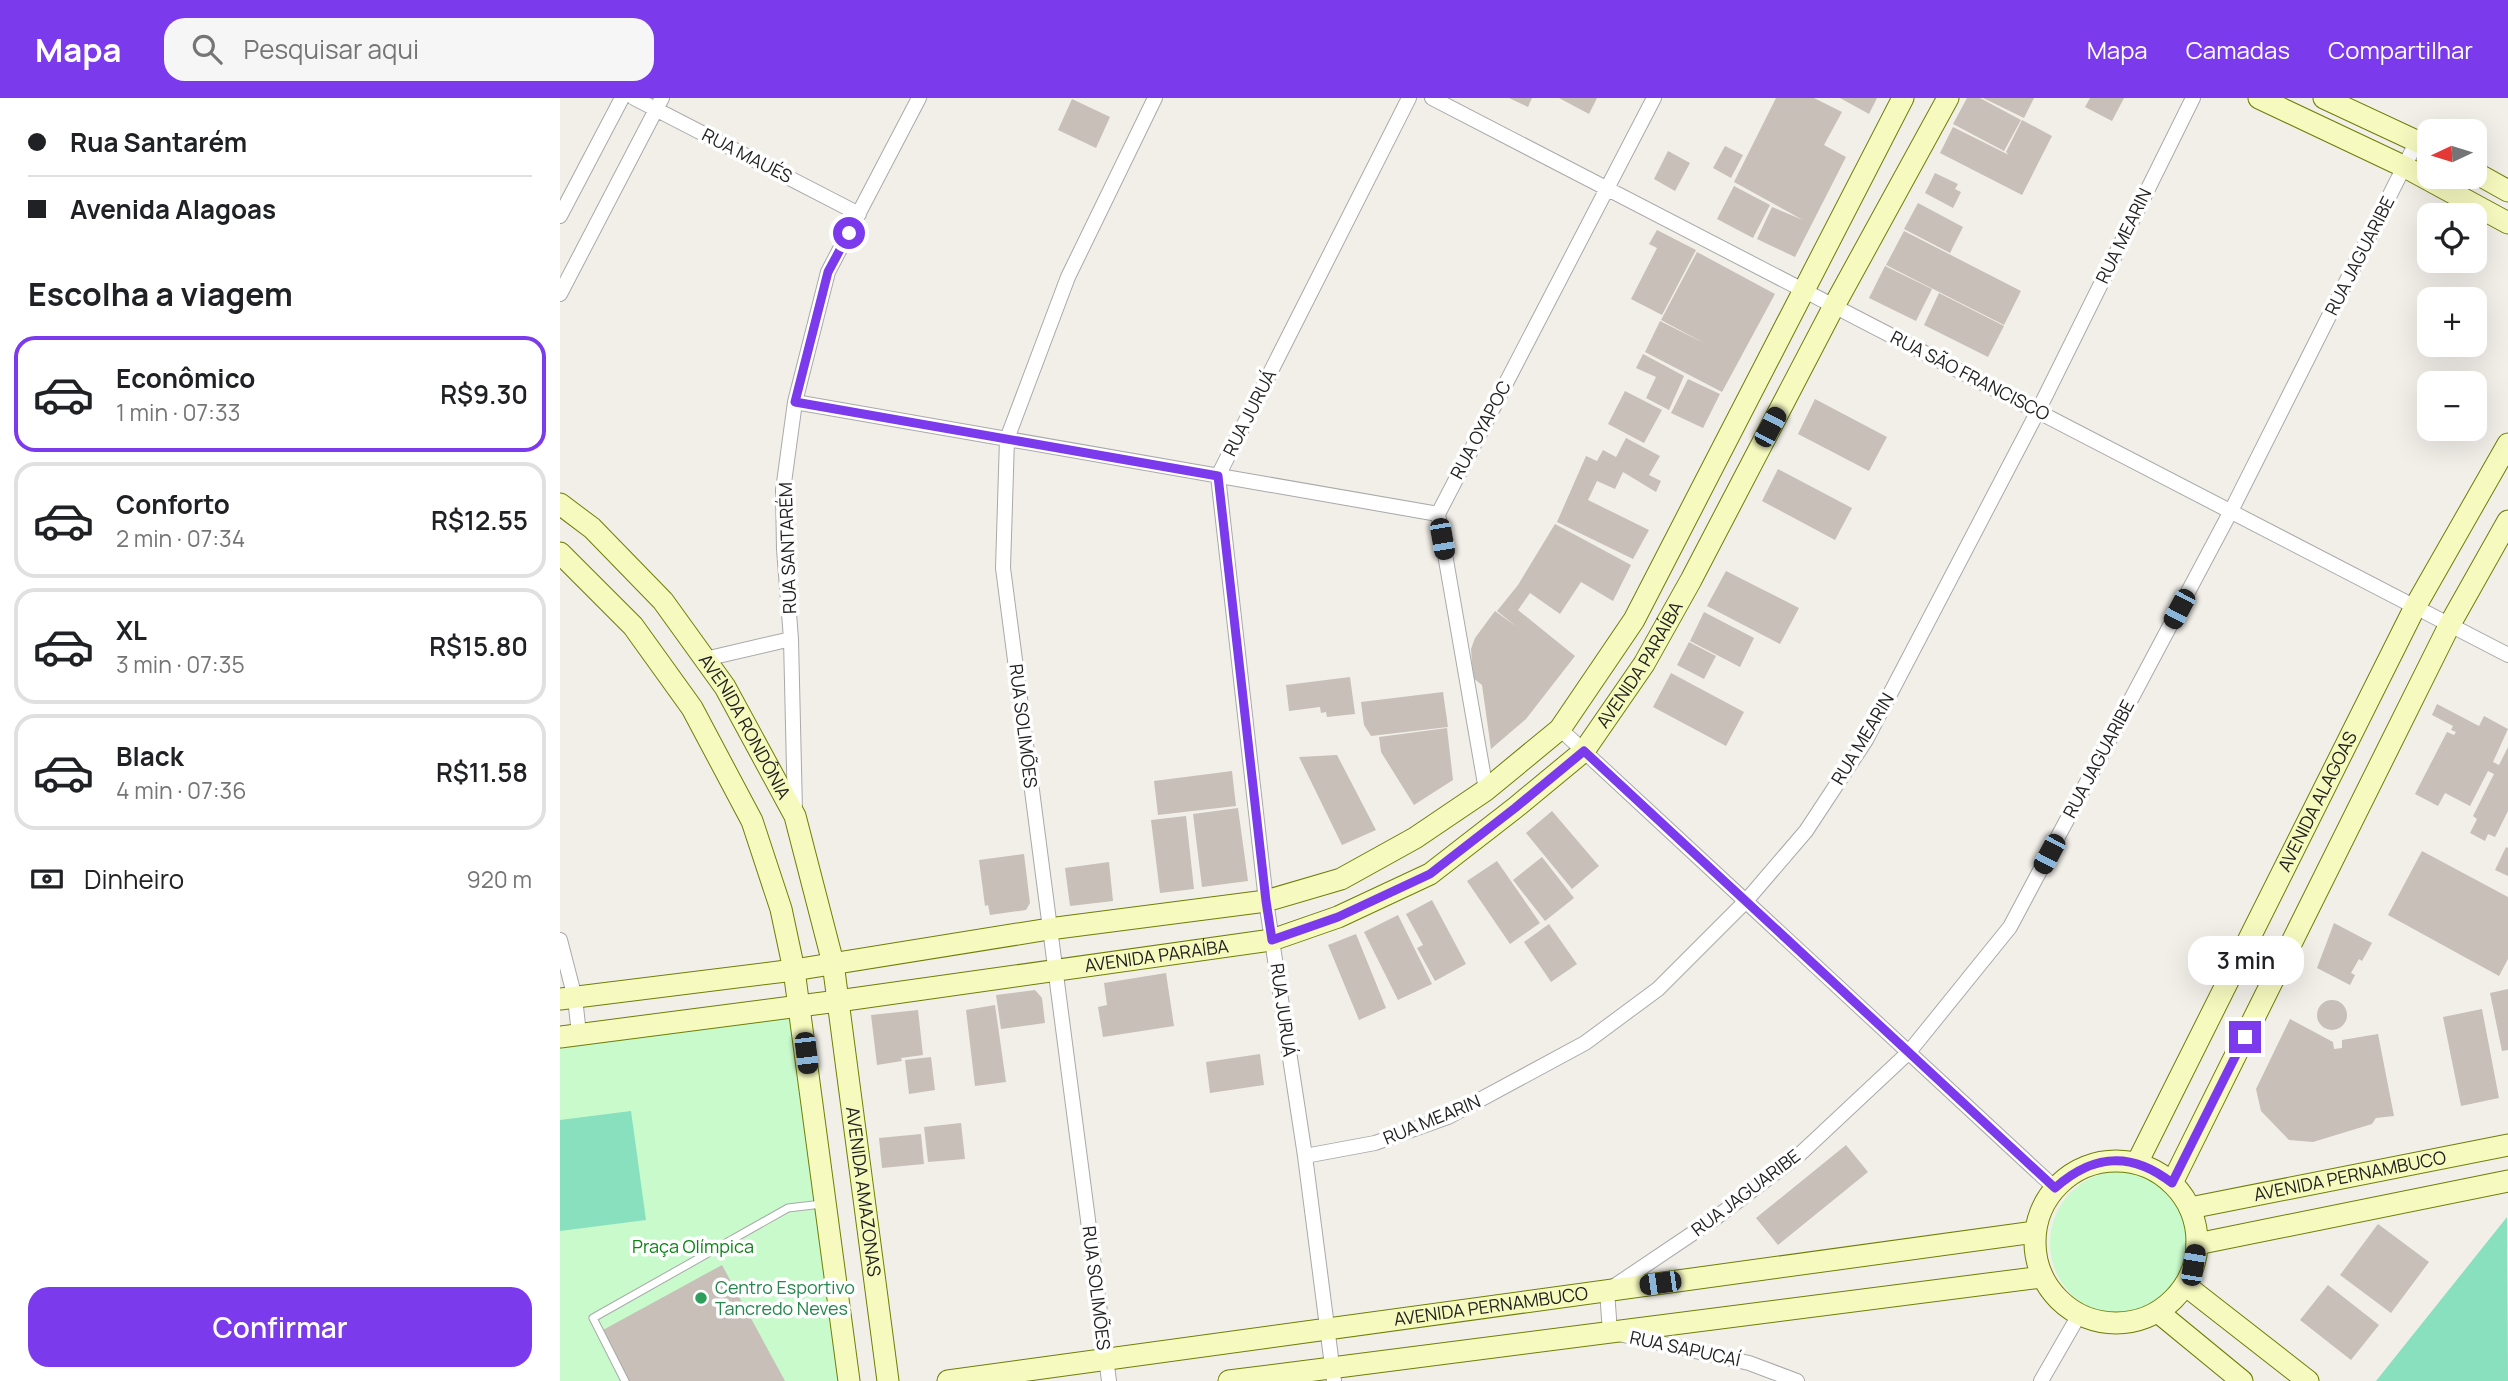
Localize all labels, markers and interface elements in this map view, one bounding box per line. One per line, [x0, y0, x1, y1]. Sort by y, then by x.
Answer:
search box [164, 18, 654, 81]
text: Mapa [35, 27, 122, 72]
icon: search [188, 30, 226, 68]
text: Pesquisar aqui [244, 31, 419, 67]
text: Mapa [2087, 33, 2148, 66]
text: Camadas [2186, 33, 2290, 66]
text: Compartilhar [2328, 33, 2473, 66]
north arrow [2417, 119, 2487, 189]
map controls [2417, 119, 2487, 441]
street label: RUA MAUÉS [698, 122, 797, 188]
text: Rua Santarém [70, 124, 247, 160]
street label: RUA MEARIN [2090, 184, 2156, 287]
text: Avenida Alagoas [70, 191, 276, 227]
street label: RUA JAGUARIBE [2319, 192, 2399, 319]
button: locate [2417, 203, 2487, 273]
route start [833, 217, 865, 249]
text: Escolha a viagem [28, 272, 293, 316]
button: + [2417, 287, 2487, 357]
street label: RUA SÃO FRANCISCO [1887, 325, 2054, 426]
text: Econômico [116, 360, 255, 396]
icon: car [32, 363, 95, 426]
street label: RUA JURUÁ [1217, 365, 1281, 460]
button: − [2417, 371, 2487, 441]
text: R$9.30 [440, 376, 528, 412]
street label: RUA OYAPOC [1444, 376, 1516, 483]
text: 1 min · 07:33 [116, 396, 240, 428]
car [1751, 404, 1790, 450]
street label: RUA SANTARÉM [773, 482, 801, 614]
text: Conforto [116, 486, 230, 522]
icon: car [32, 489, 95, 552]
text: R$12.55 [431, 502, 528, 538]
car [1429, 516, 1456, 562]
text: 2 min · 07:34 [116, 522, 245, 554]
car [2160, 586, 2199, 632]
street label: AVENIDA PARAÍBA [1590, 596, 1688, 732]
text: XL [116, 612, 147, 648]
icon: car [32, 615, 95, 678]
text: R$15.80 [429, 628, 528, 664]
text: 3 min · 07:35 [116, 648, 245, 680]
street label: AVENIDA RONDÔNIA [694, 649, 797, 804]
street label: RUA SOLIMÕES [1004, 662, 1044, 789]
street label: RUA MEARIN [1825, 688, 1899, 789]
street label: RUA JAGUARIBE [2057, 695, 2139, 822]
street label: AVENIDA ALAGOAS [2272, 727, 2362, 875]
text: Black [116, 738, 184, 774]
icon: car [32, 741, 95, 804]
text: R$11.58 [436, 754, 528, 790]
text: 4 min · 07:36 [116, 774, 247, 806]
car [2030, 831, 2069, 877]
icon: cash [28, 860, 66, 898]
text: Dinheiro [84, 861, 184, 897]
text: 920 m [466, 863, 532, 895]
street label: AVENIDA PARAÍBA [1083, 933, 1231, 977]
callout: 3 min [2187, 936, 2303, 984]
text: 3 min [2217, 944, 2275, 976]
street label: RUA JURUÁ [1266, 962, 1303, 1059]
route end [2229, 1021, 2261, 1053]
car [794, 1031, 819, 1075]
street label: RUA MEARIN [1379, 1089, 1484, 1150]
street label: AVENIDA AMAZONAS [841, 1105, 887, 1278]
street label: RUA JAGUARIBE [1686, 1143, 1805, 1241]
street label: AVENIDA PERNAMBUCO [2251, 1145, 2448, 1206]
street label: RUA SOLIMÕES [1077, 1224, 1117, 1351]
park label: Praça Olímpica [632, 1234, 754, 1258]
car [2180, 1243, 2207, 1287]
car [1638, 1270, 1683, 1296]
place label: Centro Esportivo Tancredo Neves [715, 1275, 855, 1320]
street label: AVENIDA PERNAMBUCO [1392, 1280, 1589, 1331]
button: Confirmar [28, 1287, 532, 1367]
marker: Centro Esportivo Tancredo Neves [693, 1290, 709, 1306]
street label: RUA SAPUCAÍ [1628, 1325, 1743, 1371]

